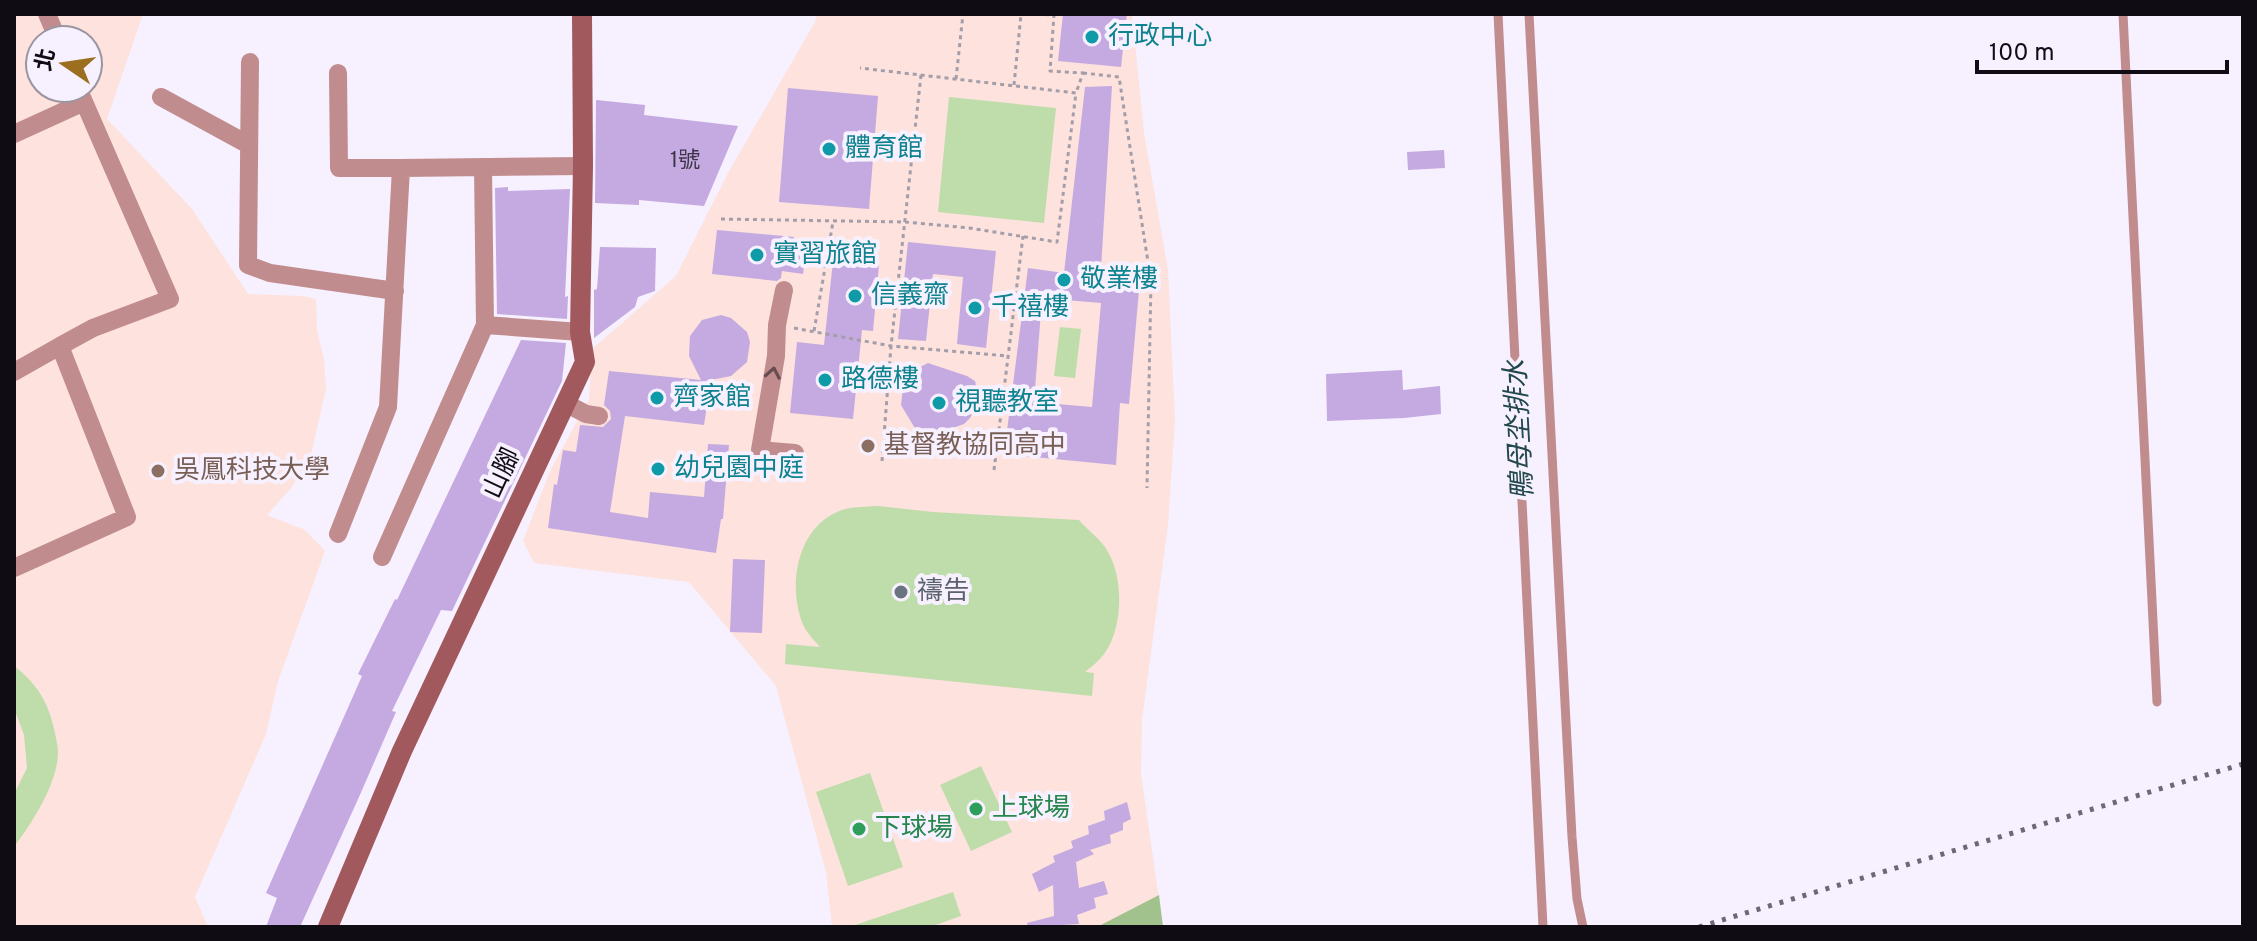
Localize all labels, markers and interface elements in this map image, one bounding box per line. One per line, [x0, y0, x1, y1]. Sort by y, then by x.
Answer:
place label: 行政中心 [1108, 21, 1212, 54]
north arrow [24, 24, 104, 104]
scale bar [1977, 24, 2227, 74]
marker: 行政中心 [1083, 28, 1101, 46]
text: 100 m [1989, 39, 2055, 69]
text: 北 [31, 46, 63, 74]
place label: 體育館 [845, 133, 923, 166]
marker: 體育館 [820, 140, 838, 158]
house number: 1號 [670, 148, 700, 175]
place label: 實習旅館 [773, 239, 877, 272]
marker: 實習旅館 [748, 246, 766, 264]
place label: 敬業樓 [1080, 264, 1158, 297]
marker: 敬業樓 [1055, 271, 1073, 289]
place label: 信義齋 [871, 280, 949, 313]
marker: 信義齋 [846, 287, 864, 305]
place label: 千禧樓 [991, 292, 1069, 325]
marker: 千禧樓 [966, 299, 984, 317]
water label: 鴨母坔排水 [1499, 357, 1543, 501]
place label: 路德樓 [841, 364, 919, 397]
one-way arrow [764, 366, 781, 380]
marker: 路德樓 [816, 371, 834, 389]
place label: 齊家館 [673, 382, 751, 415]
place label: 視聽教室 [955, 387, 1059, 420]
marker: 齊家館 [648, 389, 666, 407]
marker: 視聽教室 [930, 394, 948, 412]
place label: 基督教協同高中 [884, 430, 1066, 463]
marker: 基督教協同高中 [859, 437, 877, 455]
street label: 山腳 [477, 443, 529, 505]
place label: 幼兒園中庭 [674, 453, 804, 486]
place label: 吳鳳科技大學 [174, 455, 330, 488]
marker: 幼兒園中庭 [649, 460, 667, 478]
marker: 吳鳳科技大學 [149, 462, 167, 480]
place label: 禱告 [917, 576, 969, 609]
marker: 禱告 [892, 583, 910, 601]
place label: 上球場 [992, 793, 1070, 826]
marker: 上球場 [967, 800, 985, 818]
place label: 下球場 [875, 813, 953, 846]
marker: 下球場 [850, 820, 868, 838]

